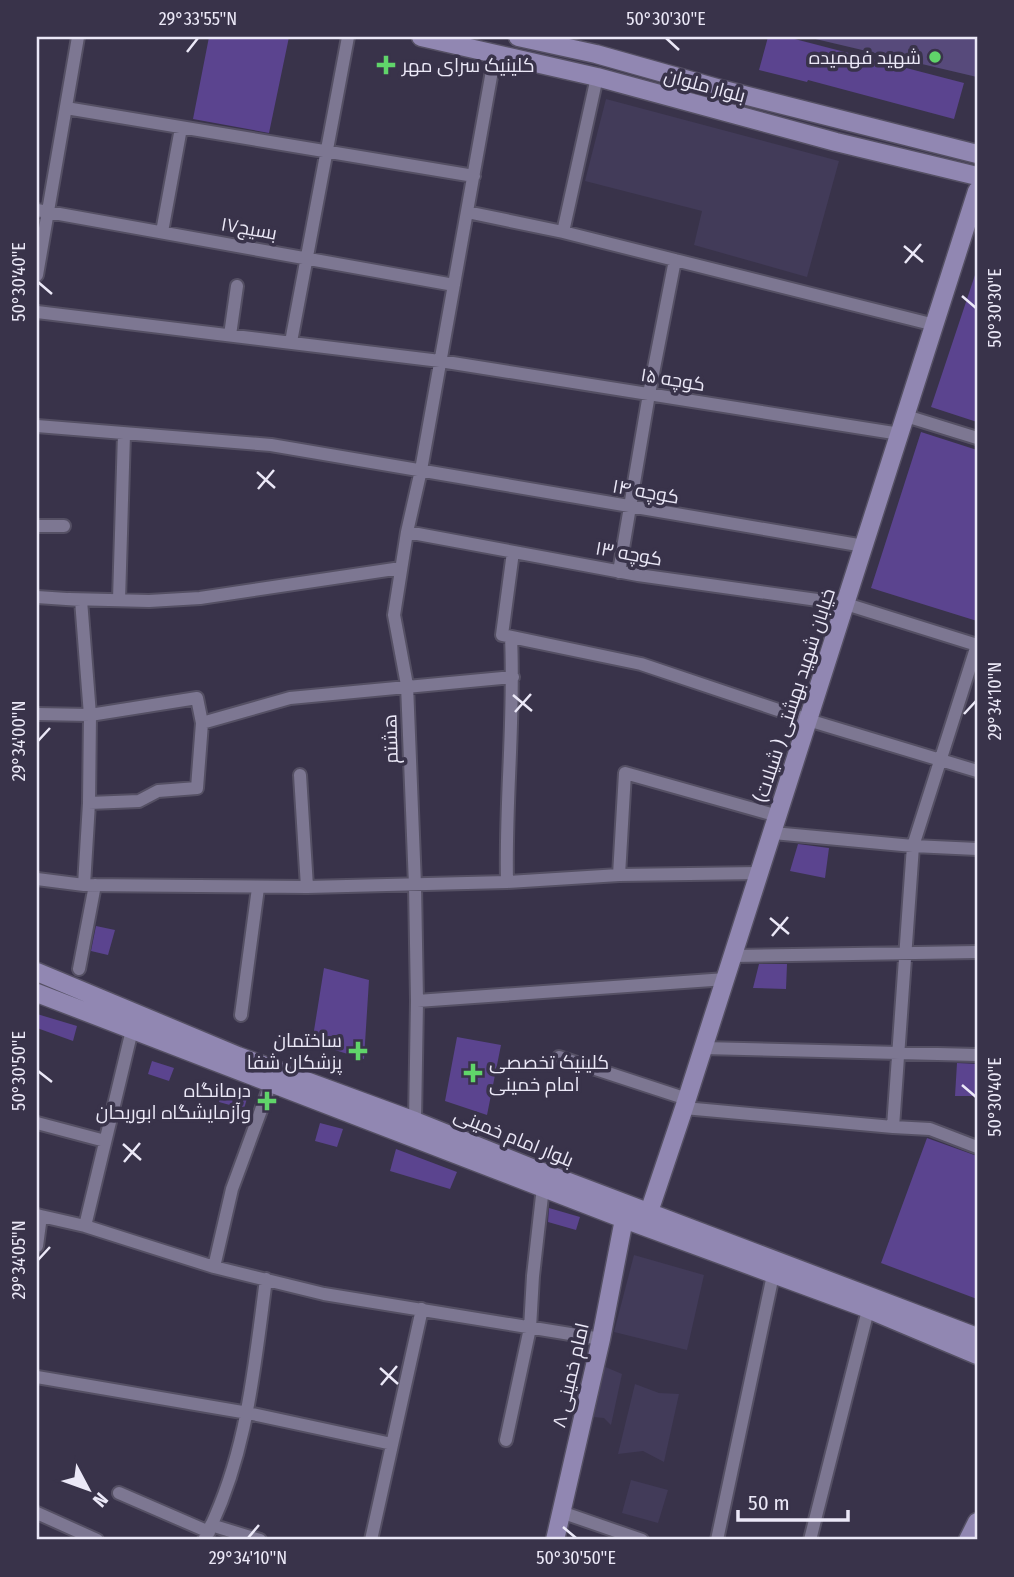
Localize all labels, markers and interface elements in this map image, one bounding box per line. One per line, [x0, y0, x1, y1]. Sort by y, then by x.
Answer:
text: 29°33'55"N [159, 8, 237, 30]
text: 50°30'30"E [626, 8, 706, 30]
place label: شهید فهمیده [809, 46, 921, 69]
marker: شهید فهمیده [927, 49, 943, 65]
place label: کلینیک سرای مهر [401, 54, 535, 77]
marker: کلینیک سرای مهر [376, 55, 396, 75]
street label: بلوار ملوان [662, 64, 748, 107]
street label: بسیج۱۷ [219, 212, 279, 247]
text: 50°30'40"E [8, 242, 30, 322]
text: 50°30'30"E [984, 268, 1006, 348]
street label: کوچه ۱۵ [639, 363, 707, 397]
street label: کوچه ۱۴ [611, 474, 681, 510]
street label: کوچه ۱۳ [593, 536, 664, 572]
street label: خیابان شهید بهشتی ( شیلات) [749, 585, 840, 805]
text: 29°34'10"N [984, 662, 1006, 740]
text: 29°34'00"N [8, 701, 30, 781]
street label: هشتم [378, 714, 405, 764]
place label: ساختمان پزشکان شفا [247, 1029, 342, 1075]
text: 50°30'50"E [8, 1031, 30, 1111]
marker: ساختمان پزشکان شفا [348, 1041, 368, 1061]
place label: کلینیک تخصصی امام خمینی [489, 1051, 609, 1098]
text: 50°30'40"E [984, 1057, 1006, 1137]
marker: کلینیک تخصصی امام خمینی [463, 1063, 483, 1083]
place label: درمانگاه وآزمایشگاه ابوریحان [96, 1079, 251, 1124]
marker: درمانگاه وآزمایشگاه ابوریحان [257, 1091, 277, 1111]
street label: بلوار امام خمینی [450, 1103, 577, 1174]
text: 29°34'05"N [8, 1220, 30, 1300]
street label: امام خمینی ۸ [547, 1320, 596, 1430]
north arrow [52, 1454, 122, 1524]
scale bar [738, 1479, 848, 1523]
text: N [88, 1488, 113, 1512]
text: 50 m [748, 1490, 790, 1516]
text: 29°34'10"N [209, 1547, 287, 1569]
text: 50°30'50"E [536, 1547, 616, 1569]

